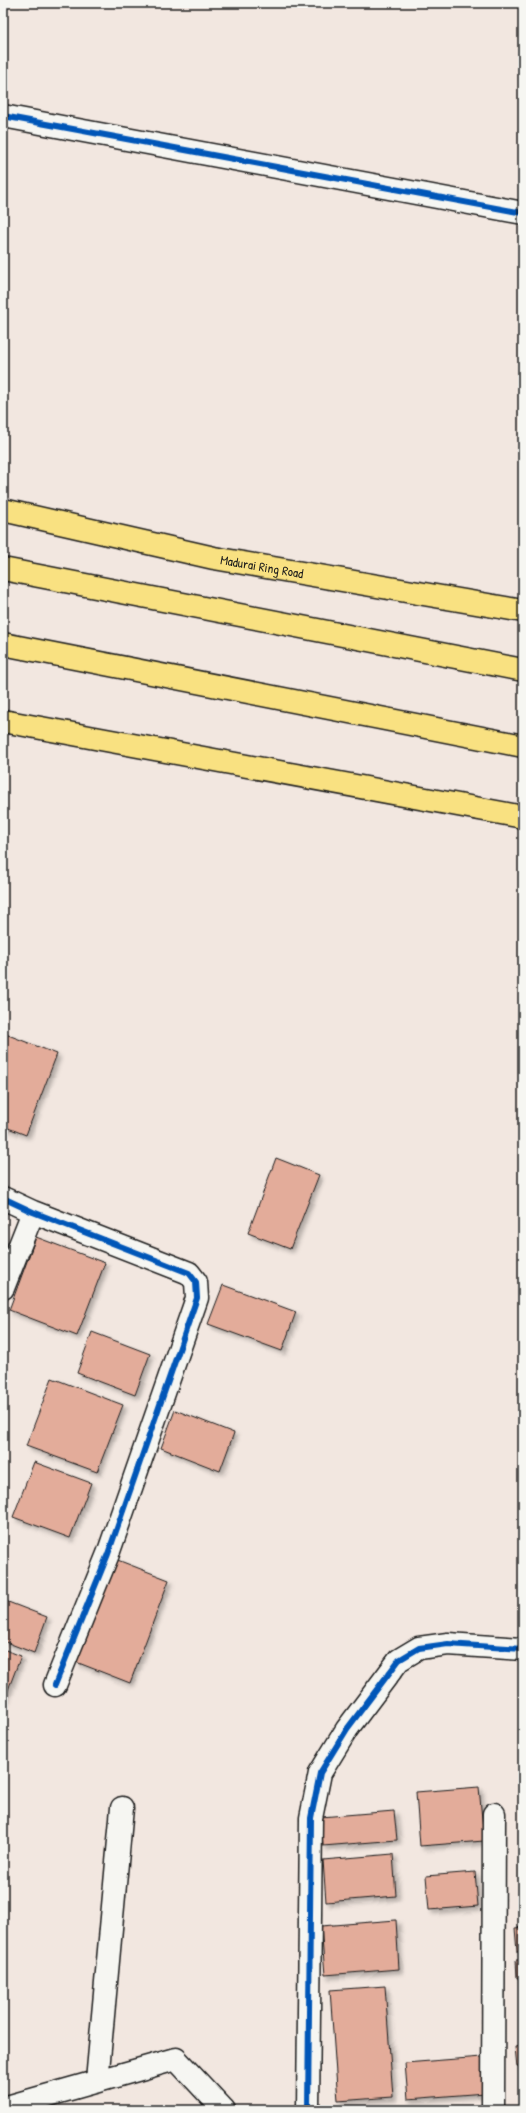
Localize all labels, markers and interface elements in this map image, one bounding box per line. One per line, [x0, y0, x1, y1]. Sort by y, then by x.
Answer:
street label: Madurai Ring Road [219, 550, 305, 582]

